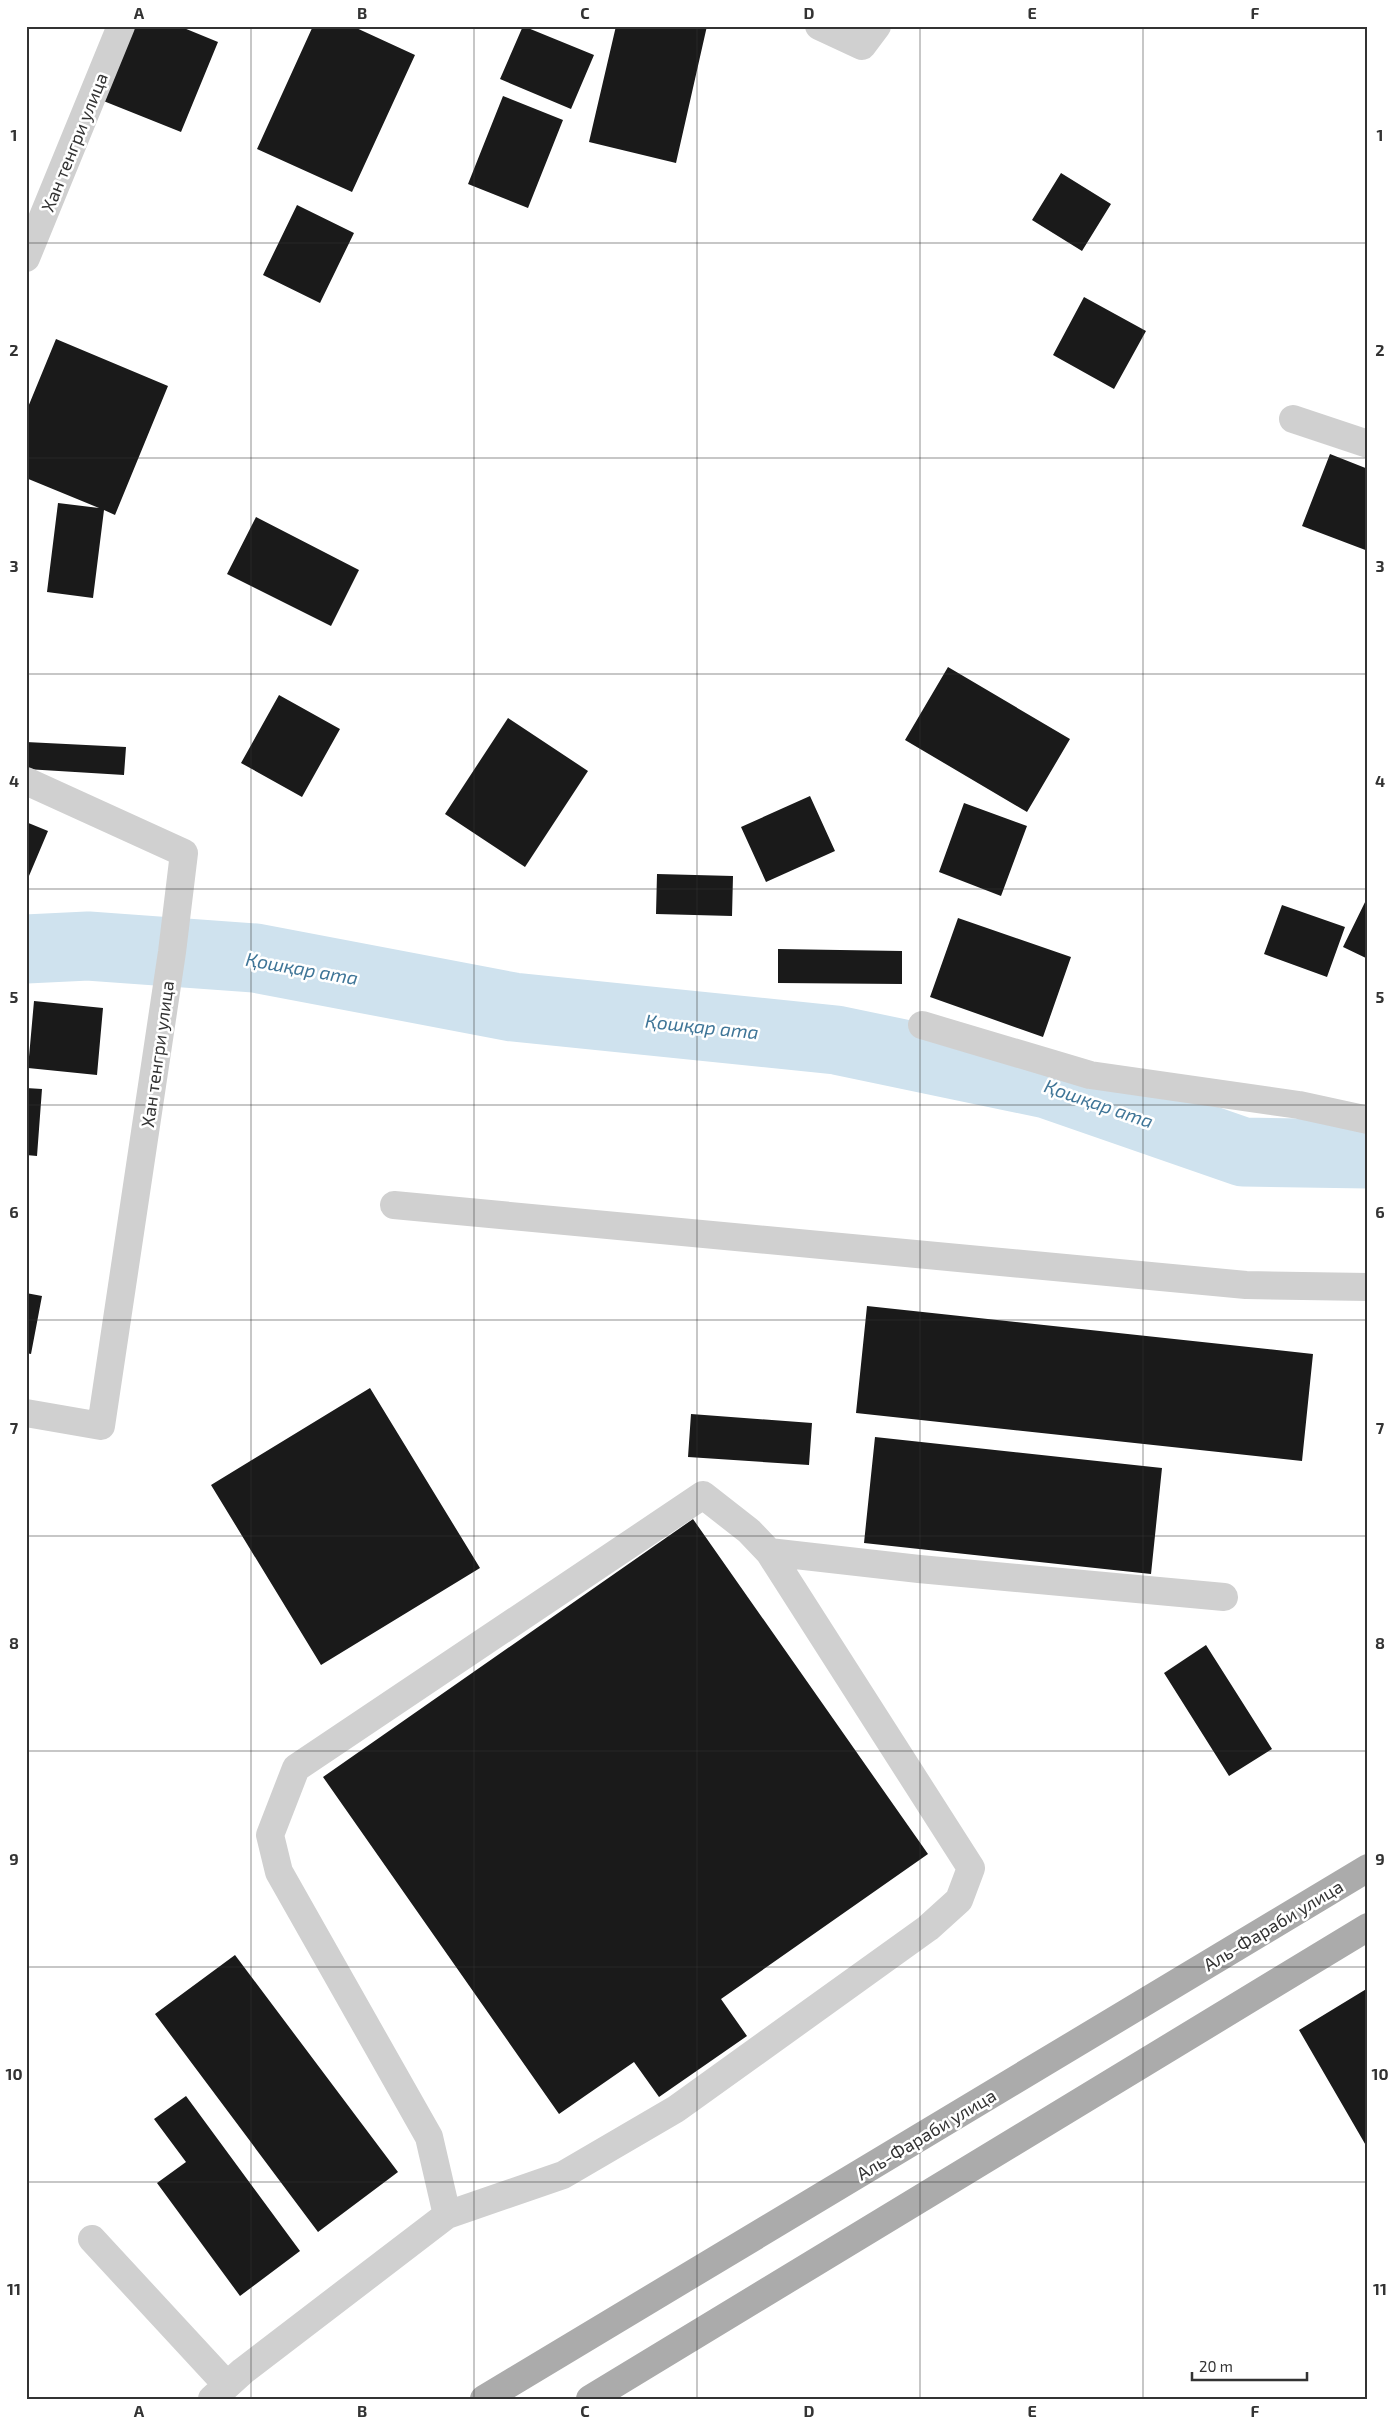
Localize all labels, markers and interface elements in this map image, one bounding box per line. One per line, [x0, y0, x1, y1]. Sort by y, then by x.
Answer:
text: A [134, 3, 145, 22]
text: B [357, 3, 367, 22]
text: C [580, 3, 590, 22]
text: D [804, 3, 815, 22]
text: E [1027, 3, 1037, 22]
text: F [1251, 3, 1260, 22]
street label: Хан тенгри улица [36, 69, 112, 215]
text: 1 [11, 125, 17, 144]
text: 1 [1377, 125, 1383, 144]
text: 2 [9, 340, 19, 359]
text: 2 [1375, 340, 1385, 359]
text: 3 [9, 556, 19, 575]
text: 3 [1375, 556, 1385, 575]
text: 4 [9, 771, 19, 790]
text: 4 [1375, 771, 1385, 790]
water label: Қошқар ата [244, 947, 360, 989]
street label: Хан тенгри улица [136, 979, 178, 1129]
text: 5 [10, 987, 19, 1006]
text: 5 [1376, 987, 1385, 1006]
water label: Қошқар ата [644, 1009, 760, 1043]
water label: Қошқар ата [1041, 1074, 1157, 1132]
text: 6 [9, 1202, 19, 1221]
text: 6 [1375, 1202, 1385, 1221]
text: 7 [10, 1418, 19, 1437]
text: 7 [1376, 1418, 1385, 1437]
text: 8 [9, 1633, 19, 1652]
text: 8 [1375, 1633, 1385, 1652]
text: 9 [9, 1849, 19, 1868]
text: 9 [1375, 1849, 1385, 1868]
street label: Аль-Фараби улица [1199, 1875, 1347, 1975]
text: 10 [5, 2064, 23, 2083]
text: 10 [1371, 2064, 1389, 2083]
street label: Аль-Фараби улица [852, 2084, 1000, 2184]
text: 11 [7, 2279, 21, 2298]
text: 11 [1373, 2279, 1387, 2298]
scale bar [1192, 2350, 1306, 2382]
text: 20 m [1199, 2357, 1233, 2375]
text: A [134, 2401, 145, 2420]
text: B [357, 2401, 367, 2420]
text: C [580, 2401, 590, 2420]
text: D [804, 2401, 815, 2420]
text: E [1027, 2401, 1037, 2420]
text: F [1251, 2401, 1260, 2420]

